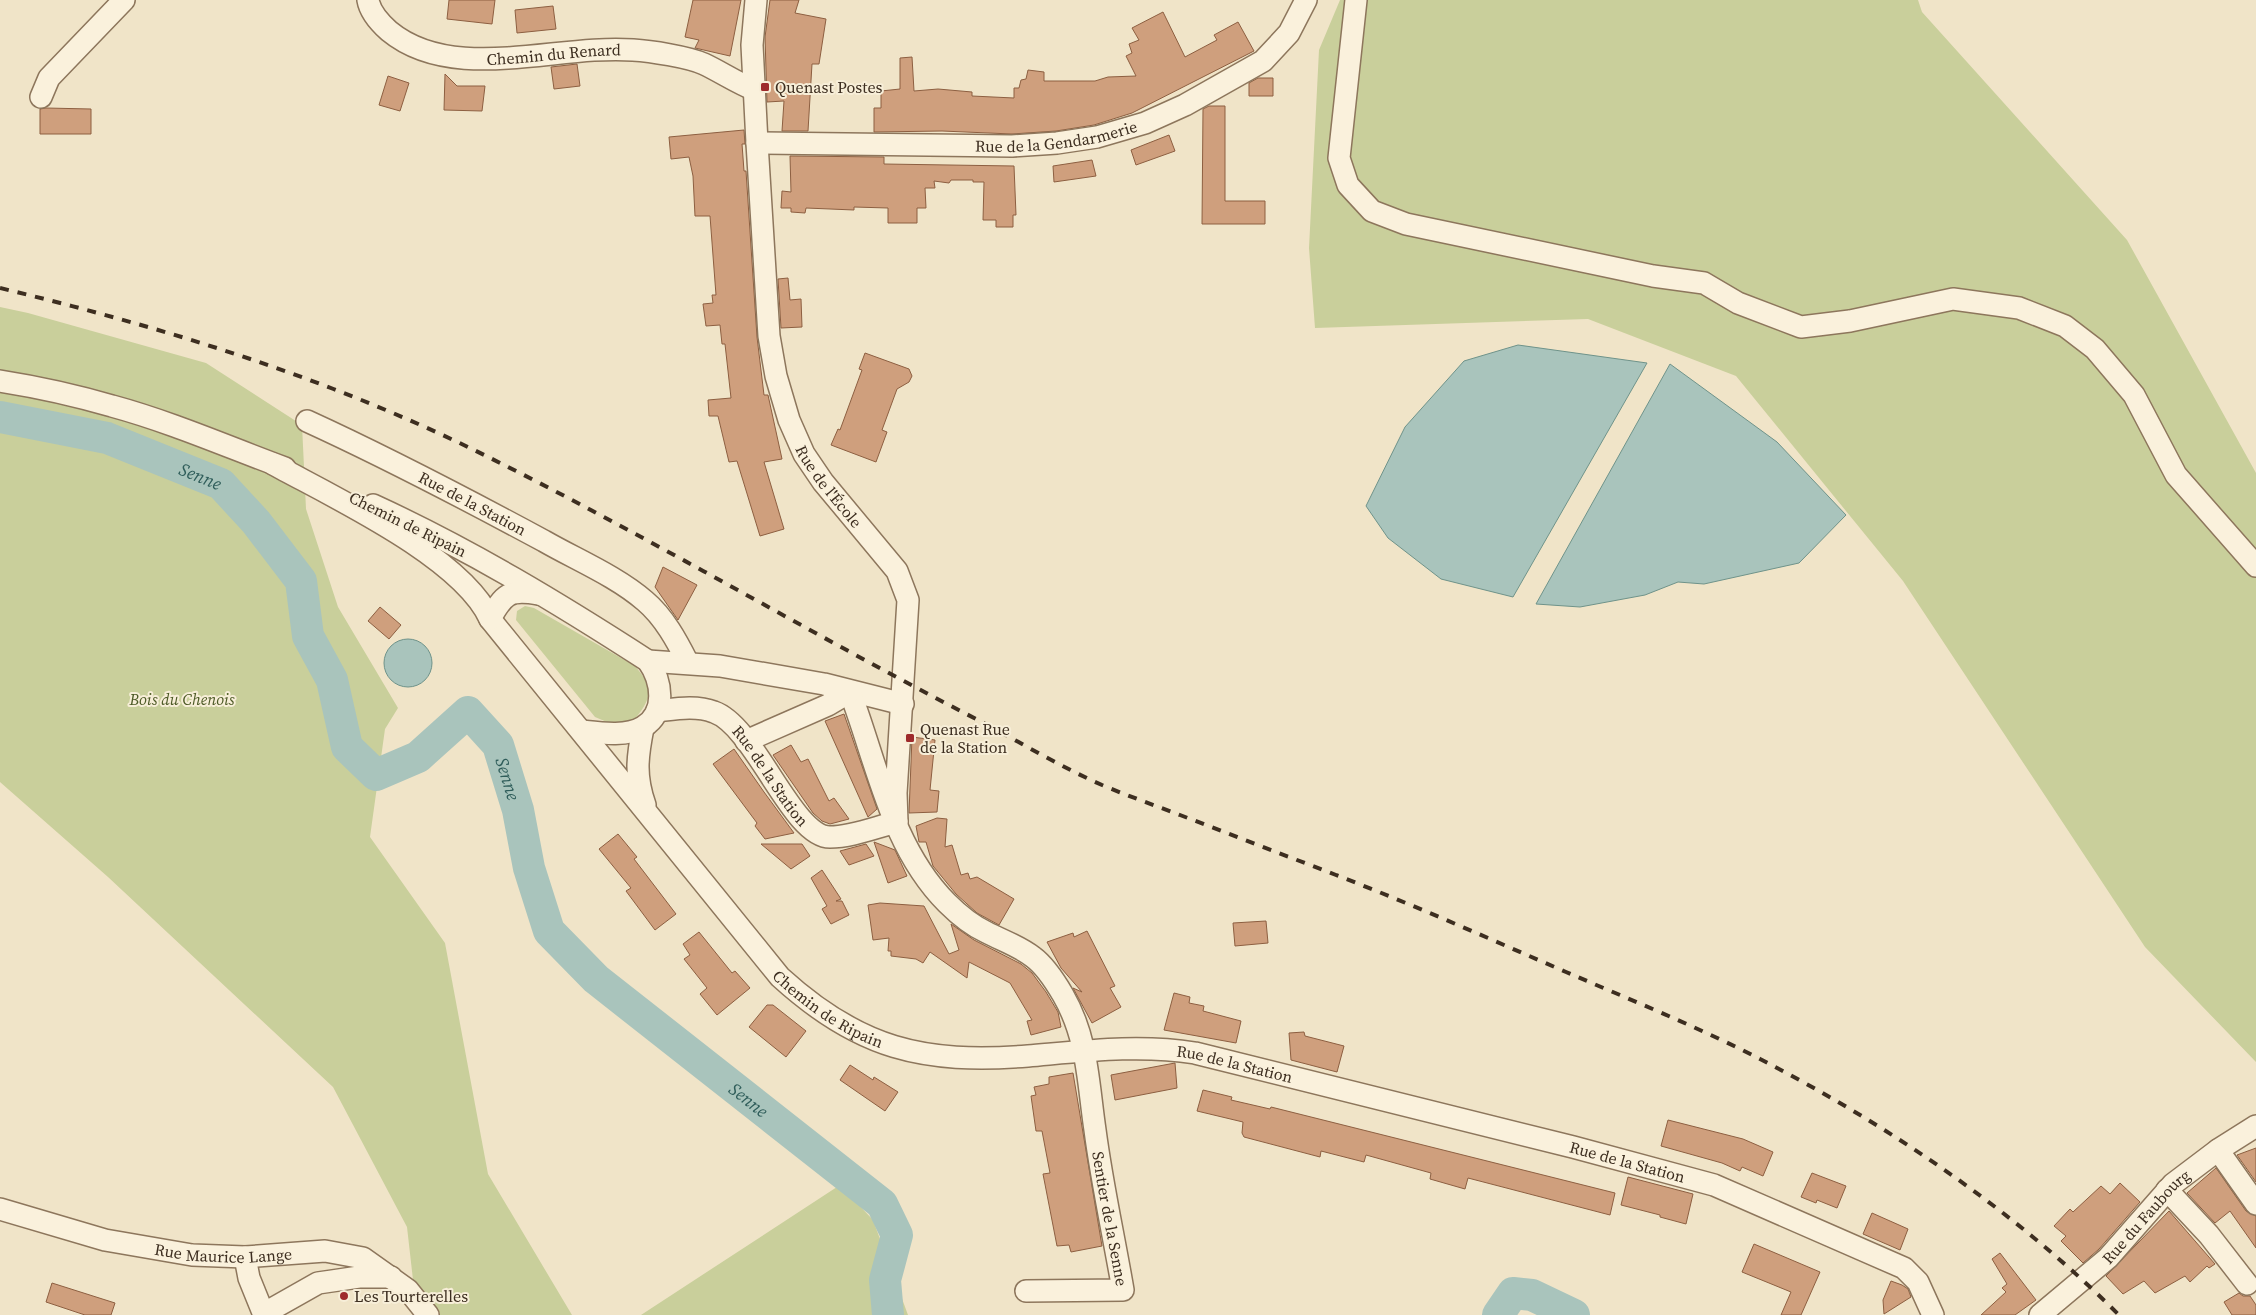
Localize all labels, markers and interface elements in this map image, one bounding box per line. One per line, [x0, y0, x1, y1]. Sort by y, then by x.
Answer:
street label: Chemin du Renard [486, 38, 621, 70]
place label: Quenast Postes [775, 76, 883, 98]
marker: Quenast Postes [759, 81, 771, 93]
street label: Rue de la Gendarmerie [975, 115, 1140, 157]
street label: Rue de l'École [790, 442, 867, 532]
water label: Senne [176, 456, 226, 496]
street label: Rue de la Station [415, 466, 531, 541]
street label: Chemin de Ripain [345, 486, 471, 562]
park label: Bois du Chenois [128, 688, 235, 710]
place label: Quenast Rue de la Station [920, 718, 1010, 758]
street label: Rue de la Station [727, 720, 814, 831]
marker: Quenast Rue de la Station [904, 732, 916, 744]
water label: Senne [490, 754, 527, 804]
street label: Chemin de Ripain [768, 965, 887, 1053]
street label: Rue de la Station [1175, 1040, 1295, 1088]
water label: Senne [724, 1076, 774, 1123]
street label: Rue de la Station [1567, 1136, 1688, 1188]
street label: Sentier de la Senne [1087, 1150, 1133, 1288]
street label: Rue du Faubourg [2097, 1164, 2194, 1269]
street label: Rue Maurice Lange [153, 1238, 293, 1268]
place label: Les Tourterelles [354, 1285, 468, 1307]
marker: Les Tourterelles [338, 1290, 350, 1302]

